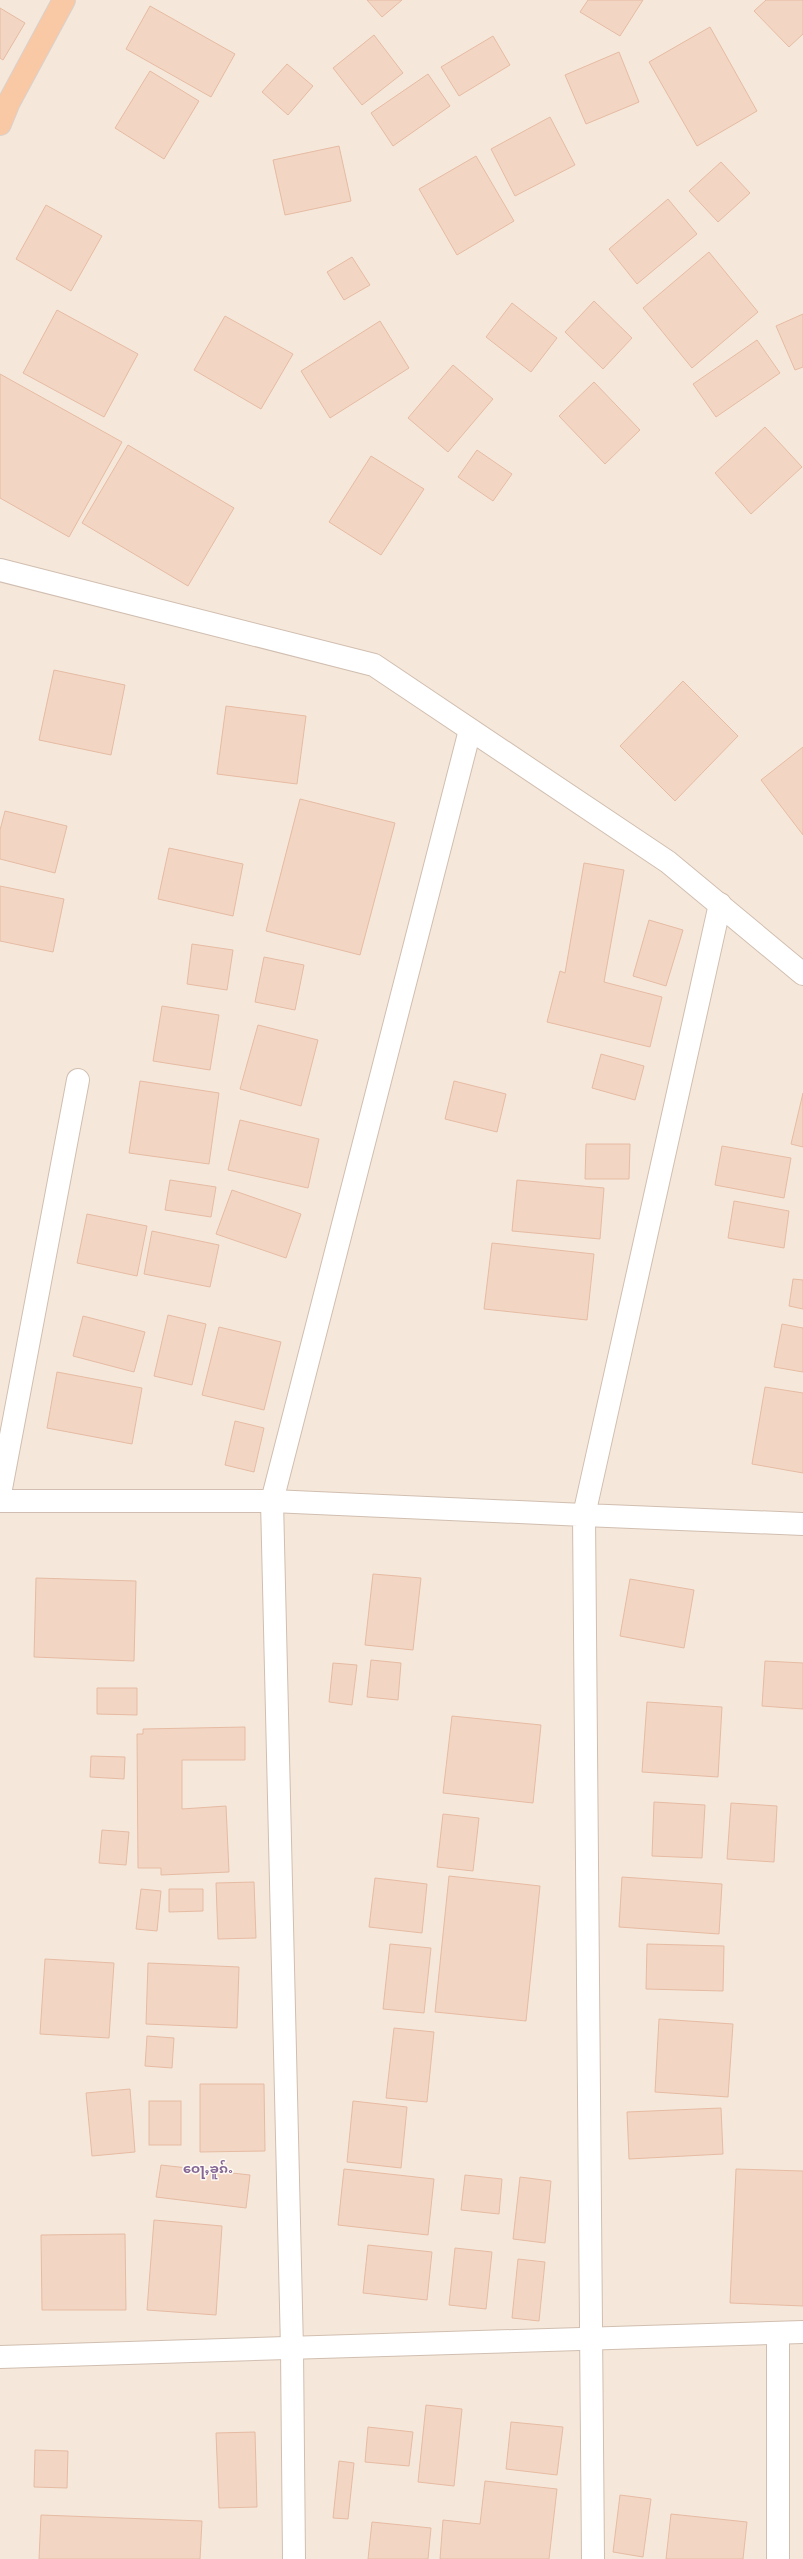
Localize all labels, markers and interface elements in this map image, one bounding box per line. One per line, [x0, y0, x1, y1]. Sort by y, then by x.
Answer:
district label: ဝေႃႇၶူၵ်ႉ [183, 2159, 233, 2180]

